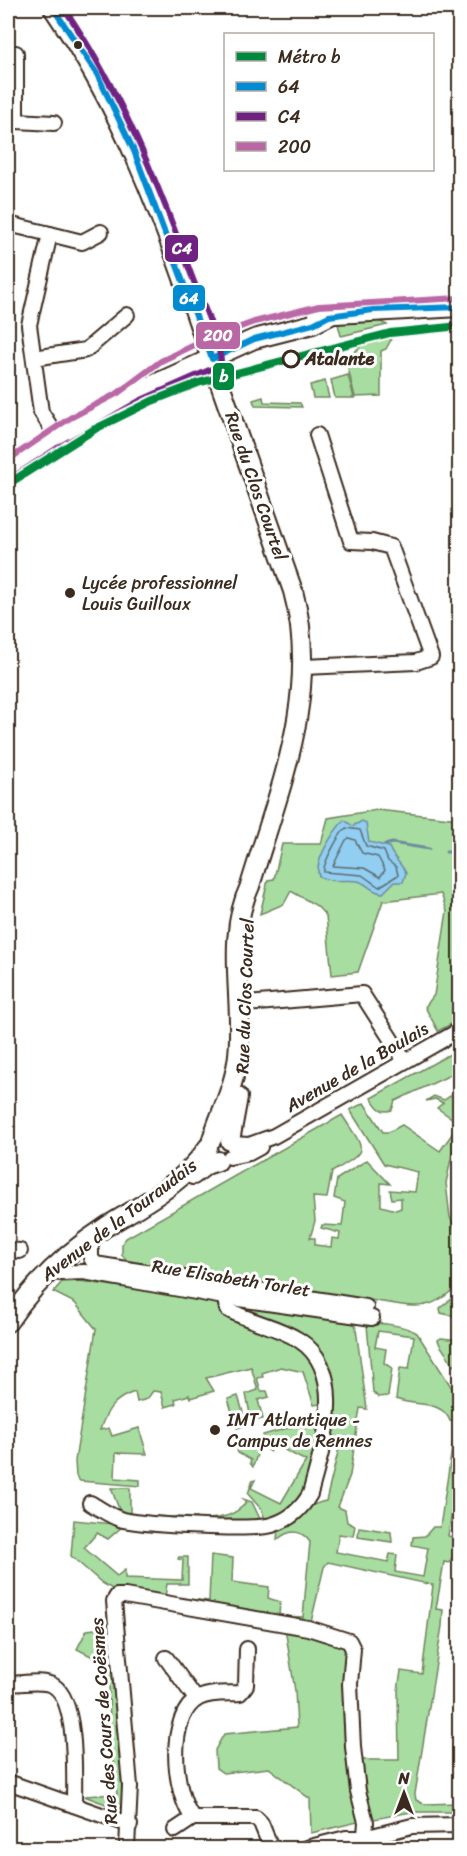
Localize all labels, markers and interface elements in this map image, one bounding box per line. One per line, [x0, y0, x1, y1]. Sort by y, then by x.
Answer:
legend [224, 33, 434, 171]
unlabelled marker [72, 39, 84, 51]
text: Métro b [278, 41, 341, 73]
text: 64 [278, 71, 299, 103]
text: C4 [278, 101, 300, 133]
text: 200 [278, 131, 311, 163]
line badge: C4 [164, 234, 199, 263]
text: C4 [171, 234, 192, 263]
line badge: 64 [172, 284, 206, 312]
text: 64 [178, 284, 199, 313]
line badge: 200 [195, 321, 241, 350]
text: 200 [202, 321, 233, 350]
place label: Atalante [304, 343, 375, 375]
marker: Atalante [282, 350, 300, 368]
line badge: b [212, 362, 235, 391]
text: b [219, 362, 229, 391]
street label: Rue du Clos Courtel [216, 407, 297, 566]
place label: Lycée professionnel Louis Guilloux [82, 567, 238, 620]
marker: Lycée professionnel Louis Guilloux [63, 586, 77, 600]
street label: Rue du Clos Courtel [226, 917, 264, 1074]
street label: Avenue de la Boulais [278, 1013, 435, 1122]
street label: Avenue de la Touraudais [33, 1150, 205, 1290]
street label: Rue Elisabeth Torlet [150, 1250, 312, 1306]
place label: IMT Atlantique - Campus de Rennes [226, 1404, 373, 1457]
marker: IMT Atlantique - Campus de Rennes [208, 1423, 222, 1437]
street label: Rue des Cours de Coësmes [81, 1616, 127, 1825]
north arrow [374, 1763, 434, 1823]
text: N [397, 1764, 410, 1793]

